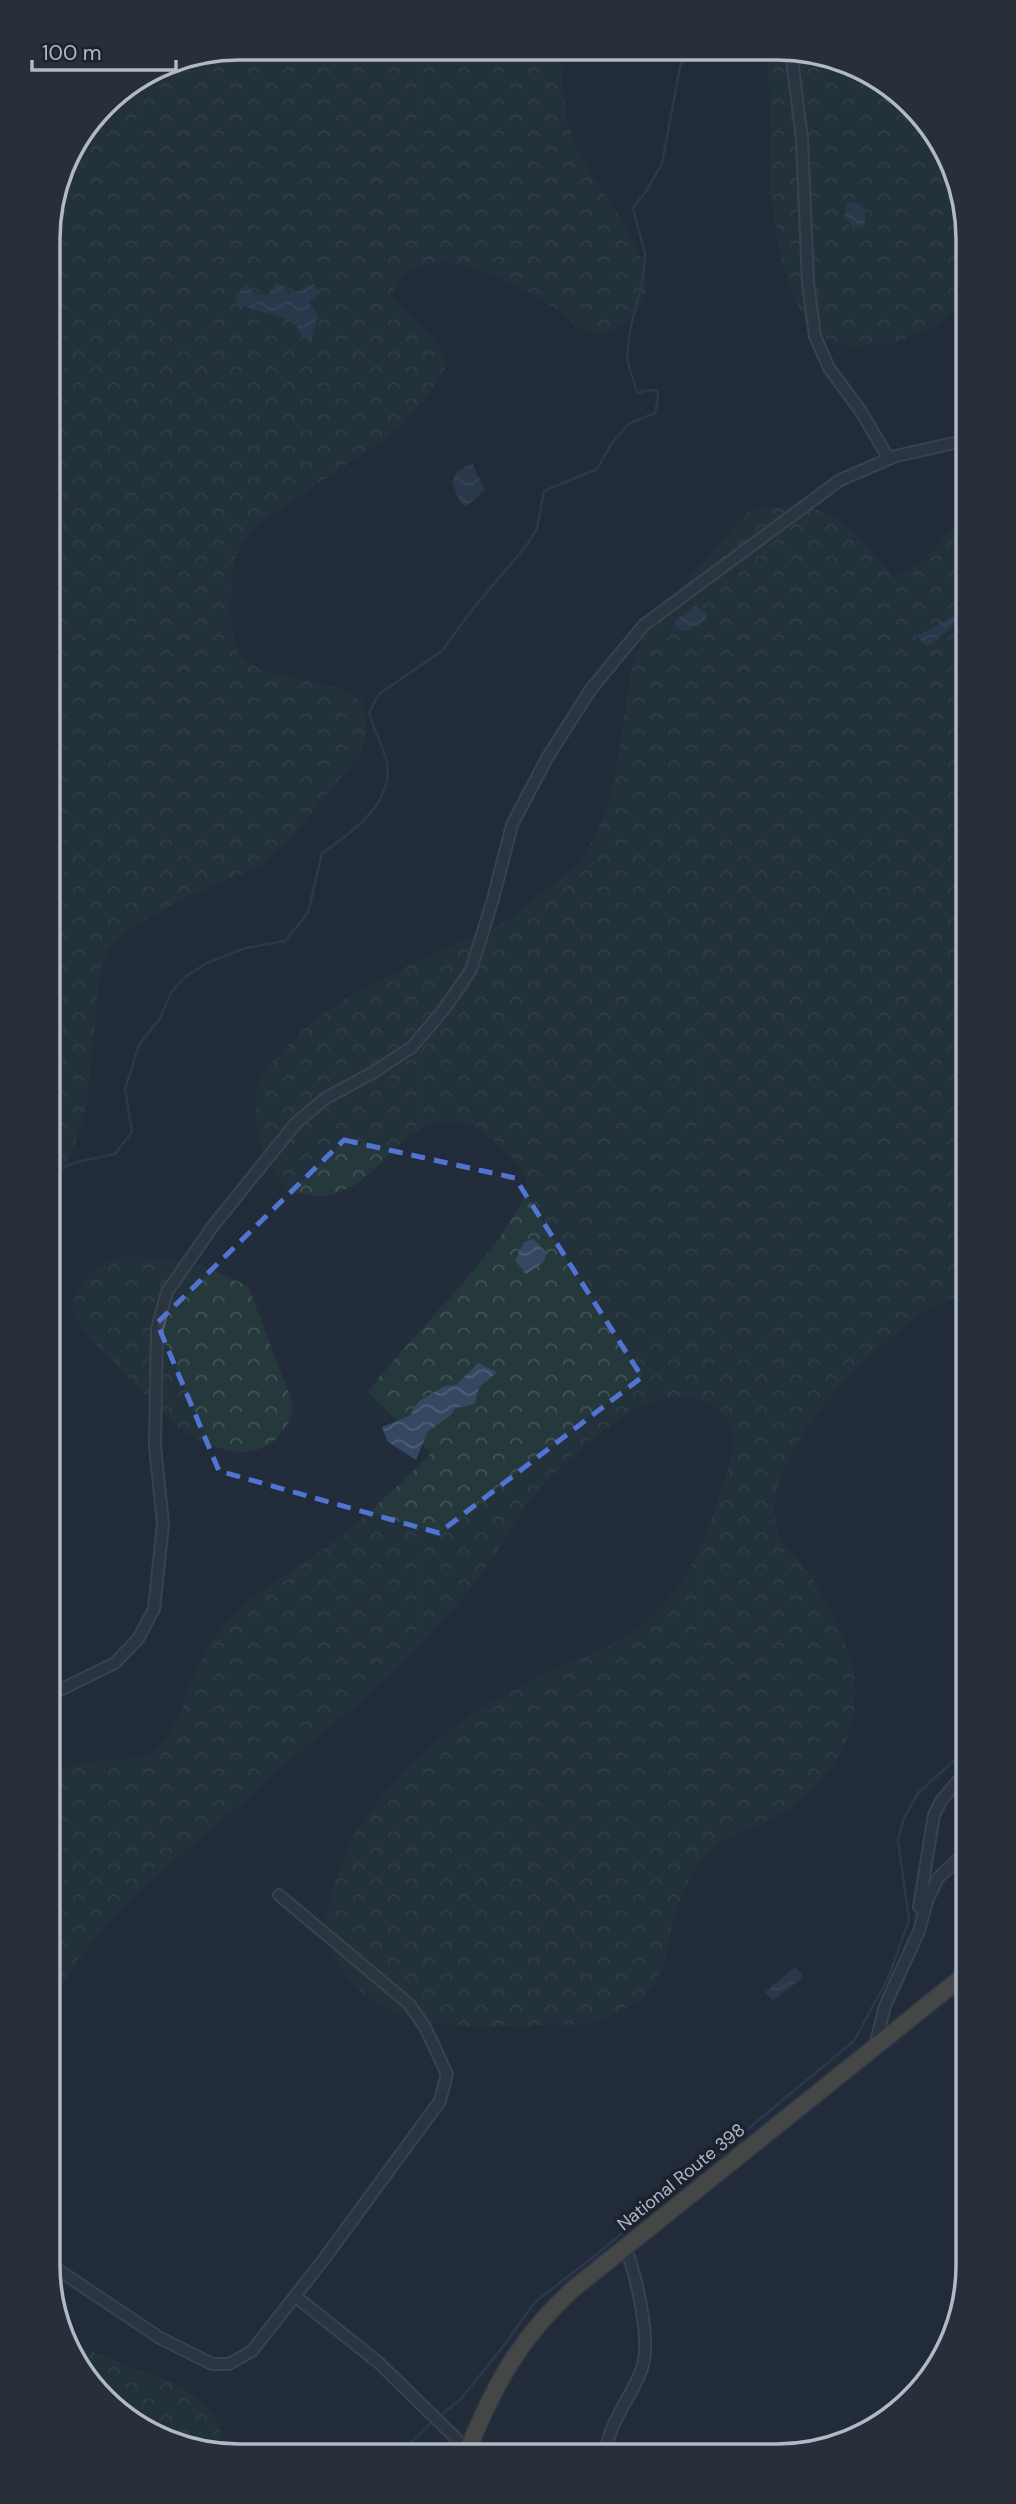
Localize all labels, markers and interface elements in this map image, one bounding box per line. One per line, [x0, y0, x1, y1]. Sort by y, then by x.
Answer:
scale bar [32, 28, 175, 72]
text: 100 m [42, 39, 102, 67]
street label: National Route 398 [612, 2118, 750, 2236]

